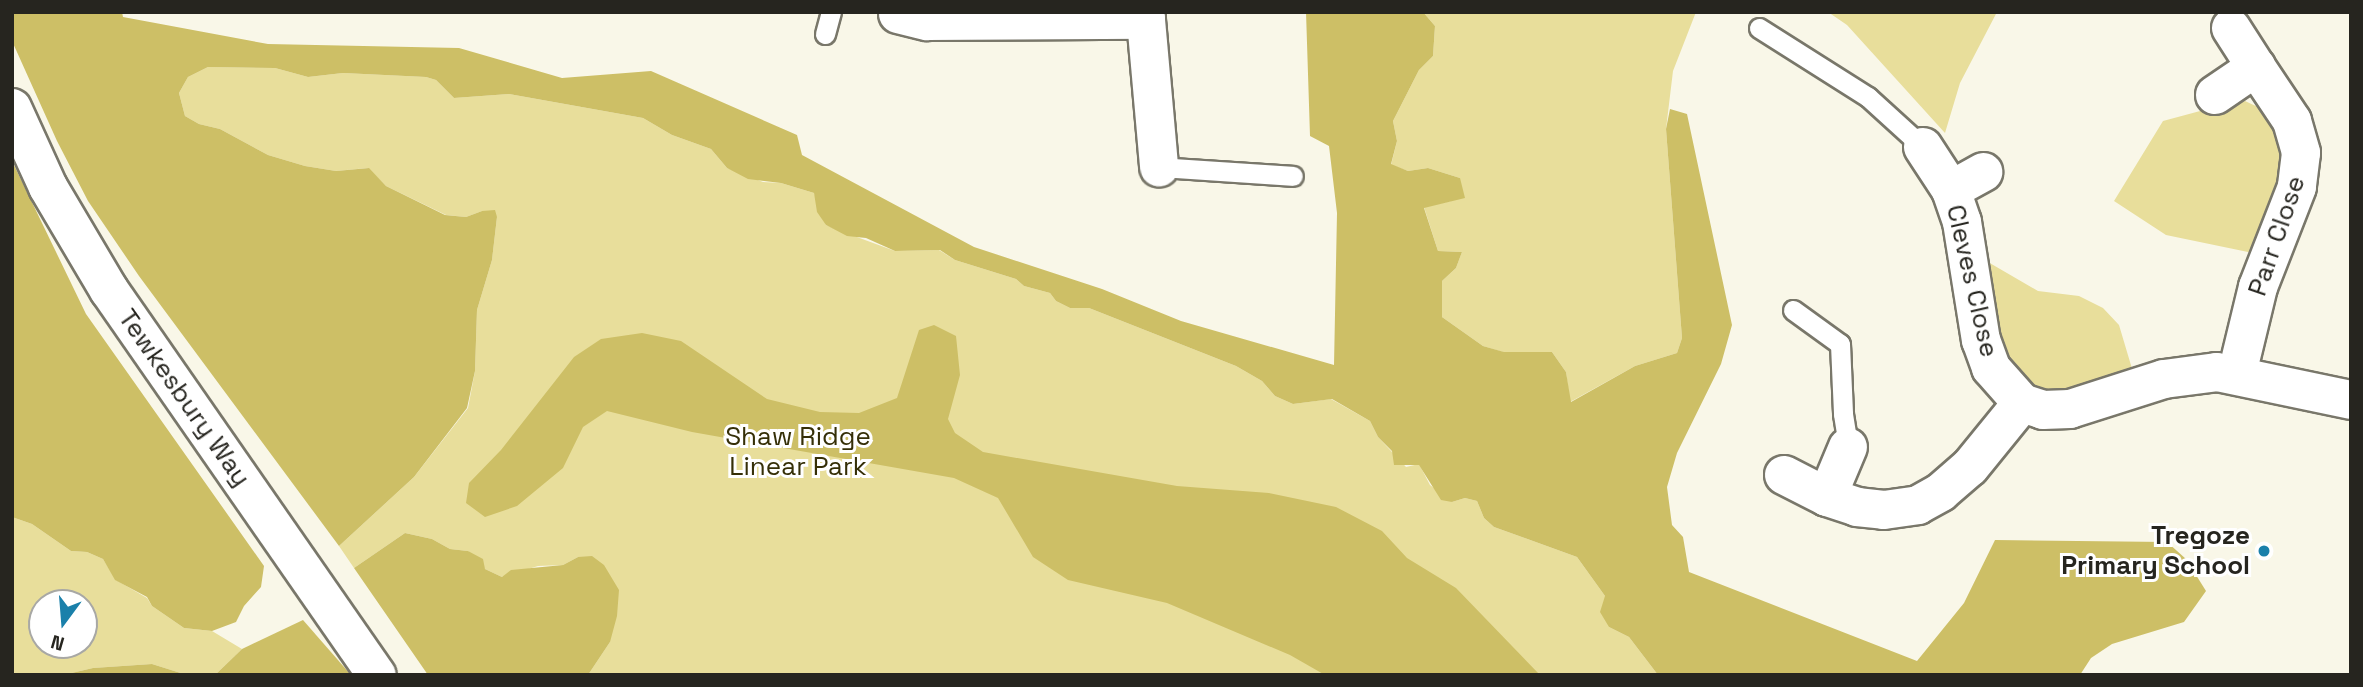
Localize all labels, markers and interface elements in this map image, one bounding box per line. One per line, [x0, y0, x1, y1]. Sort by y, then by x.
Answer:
street label: Parr Close [2242, 172, 2312, 300]
street label: Cleves Close [1939, 202, 2005, 360]
street label: Tewkesbury Way [111, 303, 257, 493]
park label: Shaw Ridge Linear Park [725, 421, 871, 482]
place label: Tregoze Primary School [2061, 520, 2250, 582]
marker: Tregoze Primary School [2256, 543, 2272, 559]
north arrow [28, 589, 98, 659]
text: N [48, 629, 67, 657]

